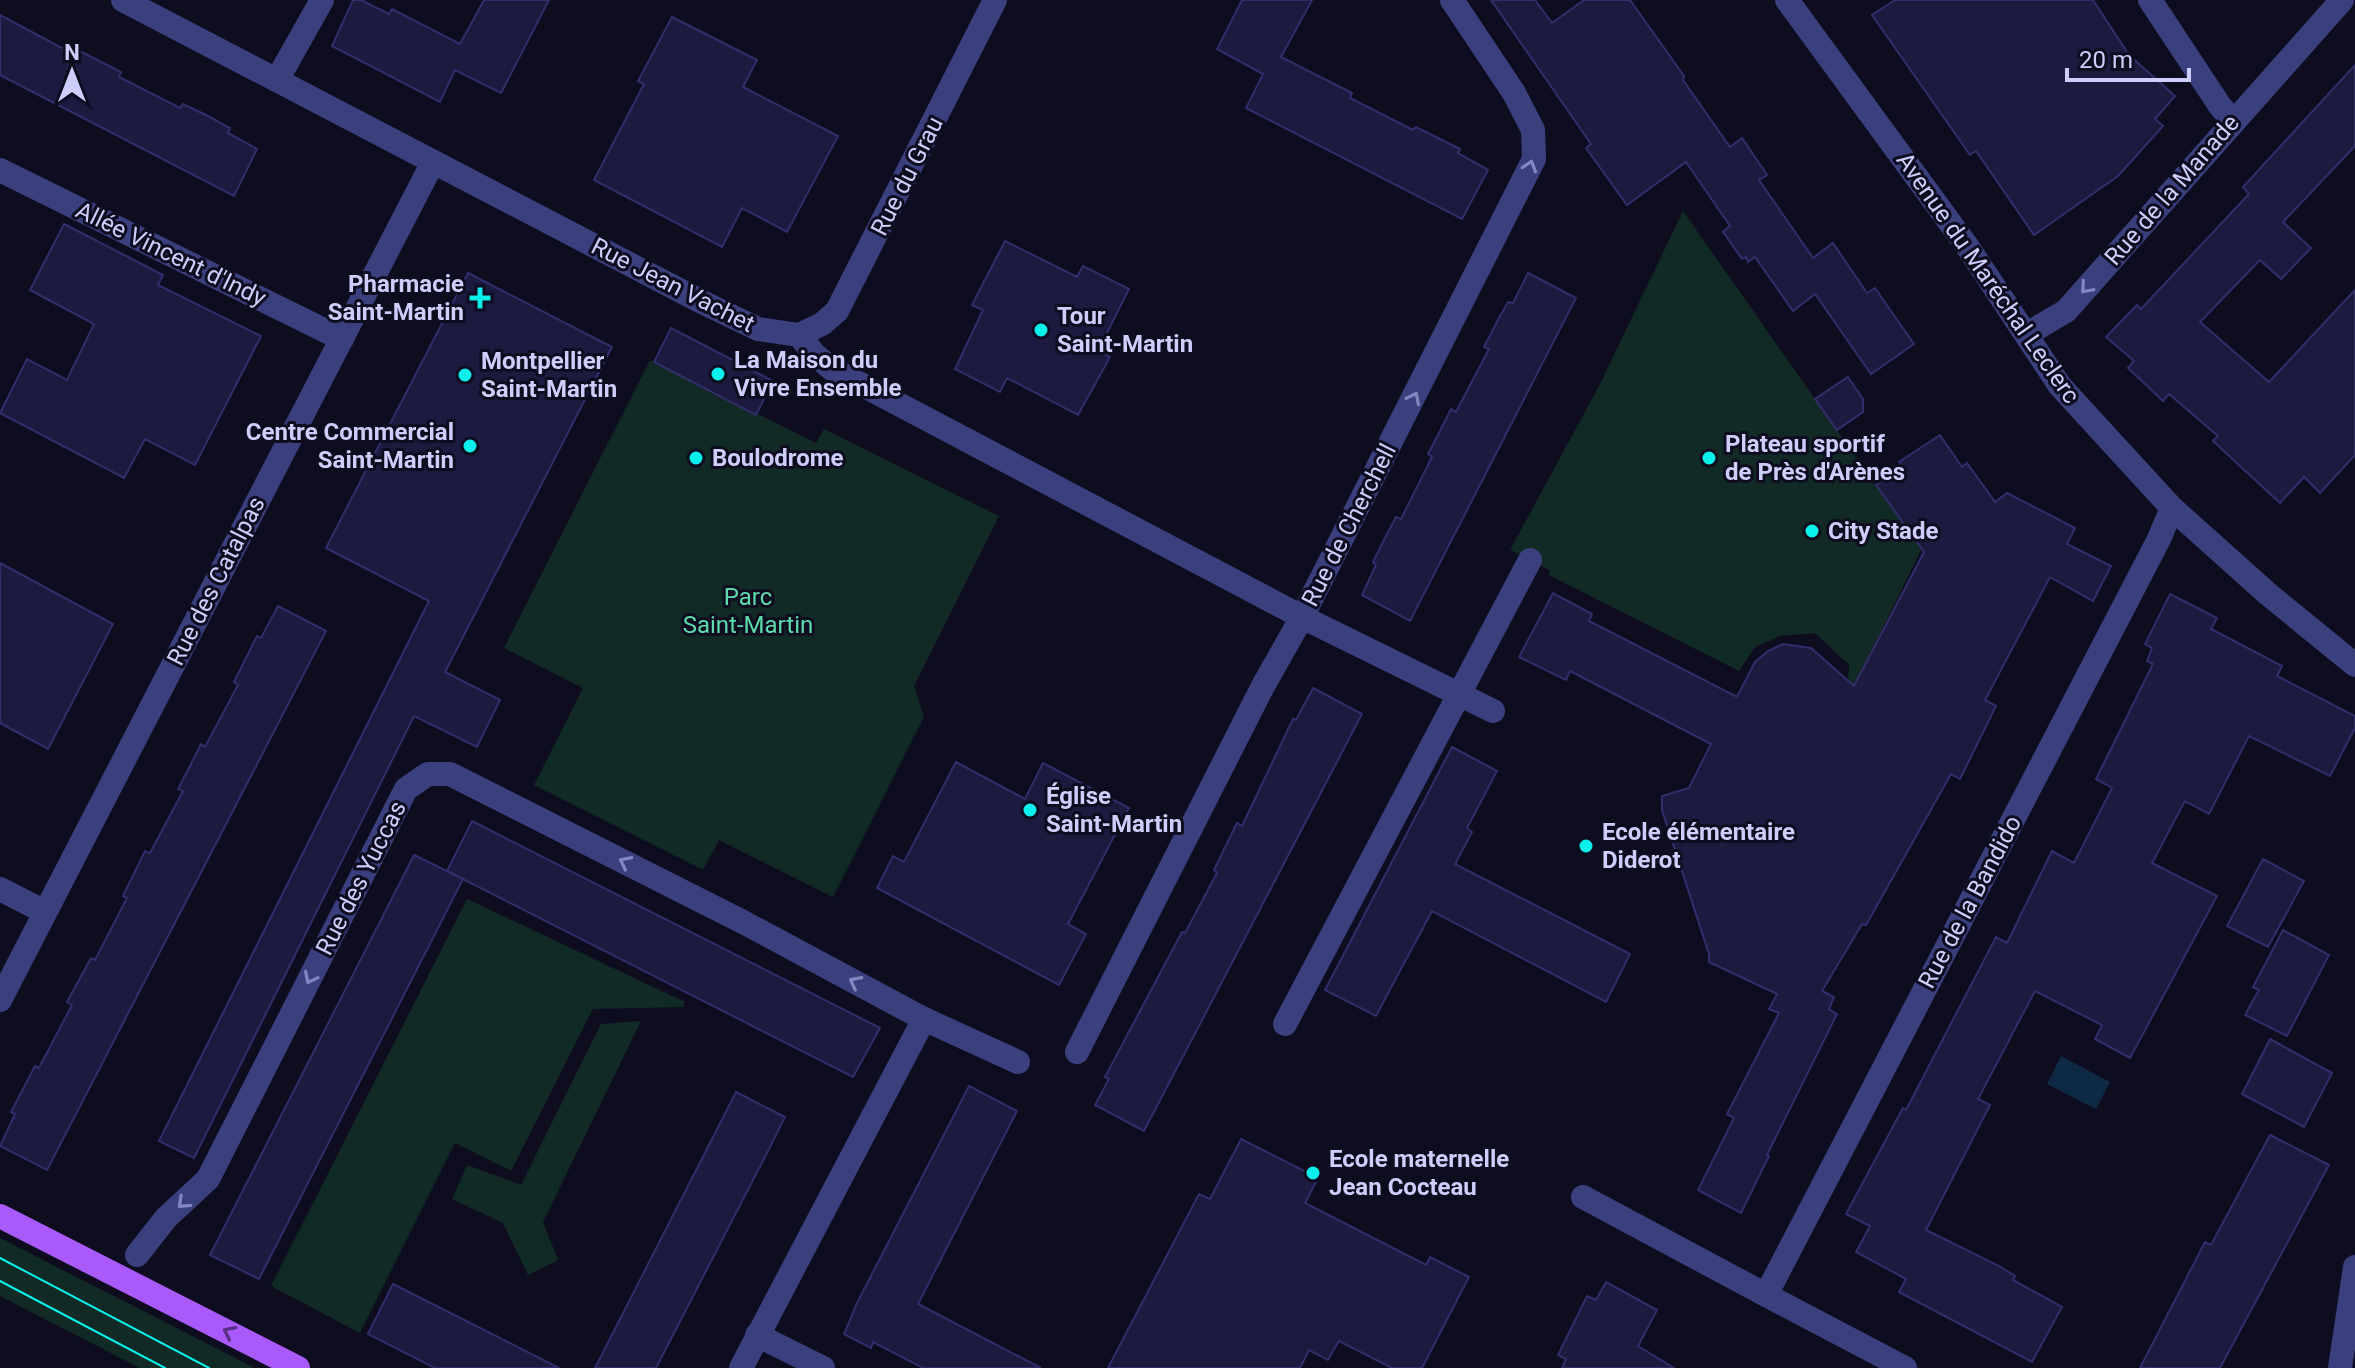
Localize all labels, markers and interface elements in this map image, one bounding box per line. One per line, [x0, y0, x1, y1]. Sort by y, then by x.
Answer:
north arrow [32, 32, 112, 112]
scale bar [2067, 32, 2189, 82]
text: N [64, 40, 80, 65]
text: 20 m [2079, 46, 2133, 74]
street label: Rue de la Manade [2099, 109, 2245, 271]
street label: Rue du Grau [865, 112, 949, 240]
street label: Avenue du Maréchal Leclerc [1891, 147, 2085, 409]
one-way arrow [1521, 160, 1537, 173]
street label: Allée Vincent d'Indy [71, 196, 271, 312]
street label: Rue Jean Vachet [587, 232, 759, 338]
place label: Pharmacie Saint-Martin [328, 270, 464, 326]
one-way arrow [2081, 279, 2095, 294]
marker: Pharmacie Saint-Martin [471, 289, 489, 307]
place label: Tour Saint-Martin [1057, 302, 1193, 358]
marker: Tour Saint-Martin [1032, 321, 1050, 339]
place label: La Maison du Vivre Ensemble [734, 346, 902, 402]
place label: Montpellier Saint-Martin [481, 347, 617, 403]
marker: La Maison du Vivre Ensemble [709, 365, 727, 383]
marker: Montpellier Saint-Martin [456, 366, 474, 384]
one-way arrow [1404, 392, 1419, 407]
place label: Centre Commercial Saint-Martin [246, 418, 454, 474]
place label: Plateau sportif de Près d'Arènes [1725, 430, 1905, 486]
marker: Centre Commercial Saint-Martin [461, 437, 479, 455]
street label: Rue de Cherchell [1296, 439, 1402, 611]
place label: Boulodrome [712, 444, 843, 472]
marker: Boulodrome [687, 449, 705, 467]
marker: Plateau sportif de Près d'Arènes [1700, 449, 1718, 467]
street label: Rue des Catalpas [161, 492, 271, 670]
place label: City Stade [1828, 517, 1938, 545]
marker: City Stade [1803, 522, 1821, 540]
park label: Parc Saint-Martin [683, 583, 813, 639]
place label: Église Saint-Martin [1046, 782, 1182, 838]
street label: Rue des Yuccas [310, 796, 412, 960]
marker: Église Saint-Martin [1021, 801, 1039, 819]
street label: Rue de la Bandido [1913, 811, 2027, 993]
place label: Ecole élémentaire Diderot [1602, 818, 1795, 874]
marker: Ecole élémentaire Diderot [1577, 837, 1595, 855]
one-way arrow [618, 856, 633, 872]
one-way arrow [304, 970, 320, 985]
one-way arrow [850, 976, 864, 992]
place label: Ecole maternelle Jean Cocteau [1329, 1145, 1509, 1201]
marker: Ecole maternelle Jean Cocteau [1304, 1164, 1322, 1182]
one-way arrow [177, 1193, 192, 1207]
one-way arrow [222, 1327, 237, 1342]

